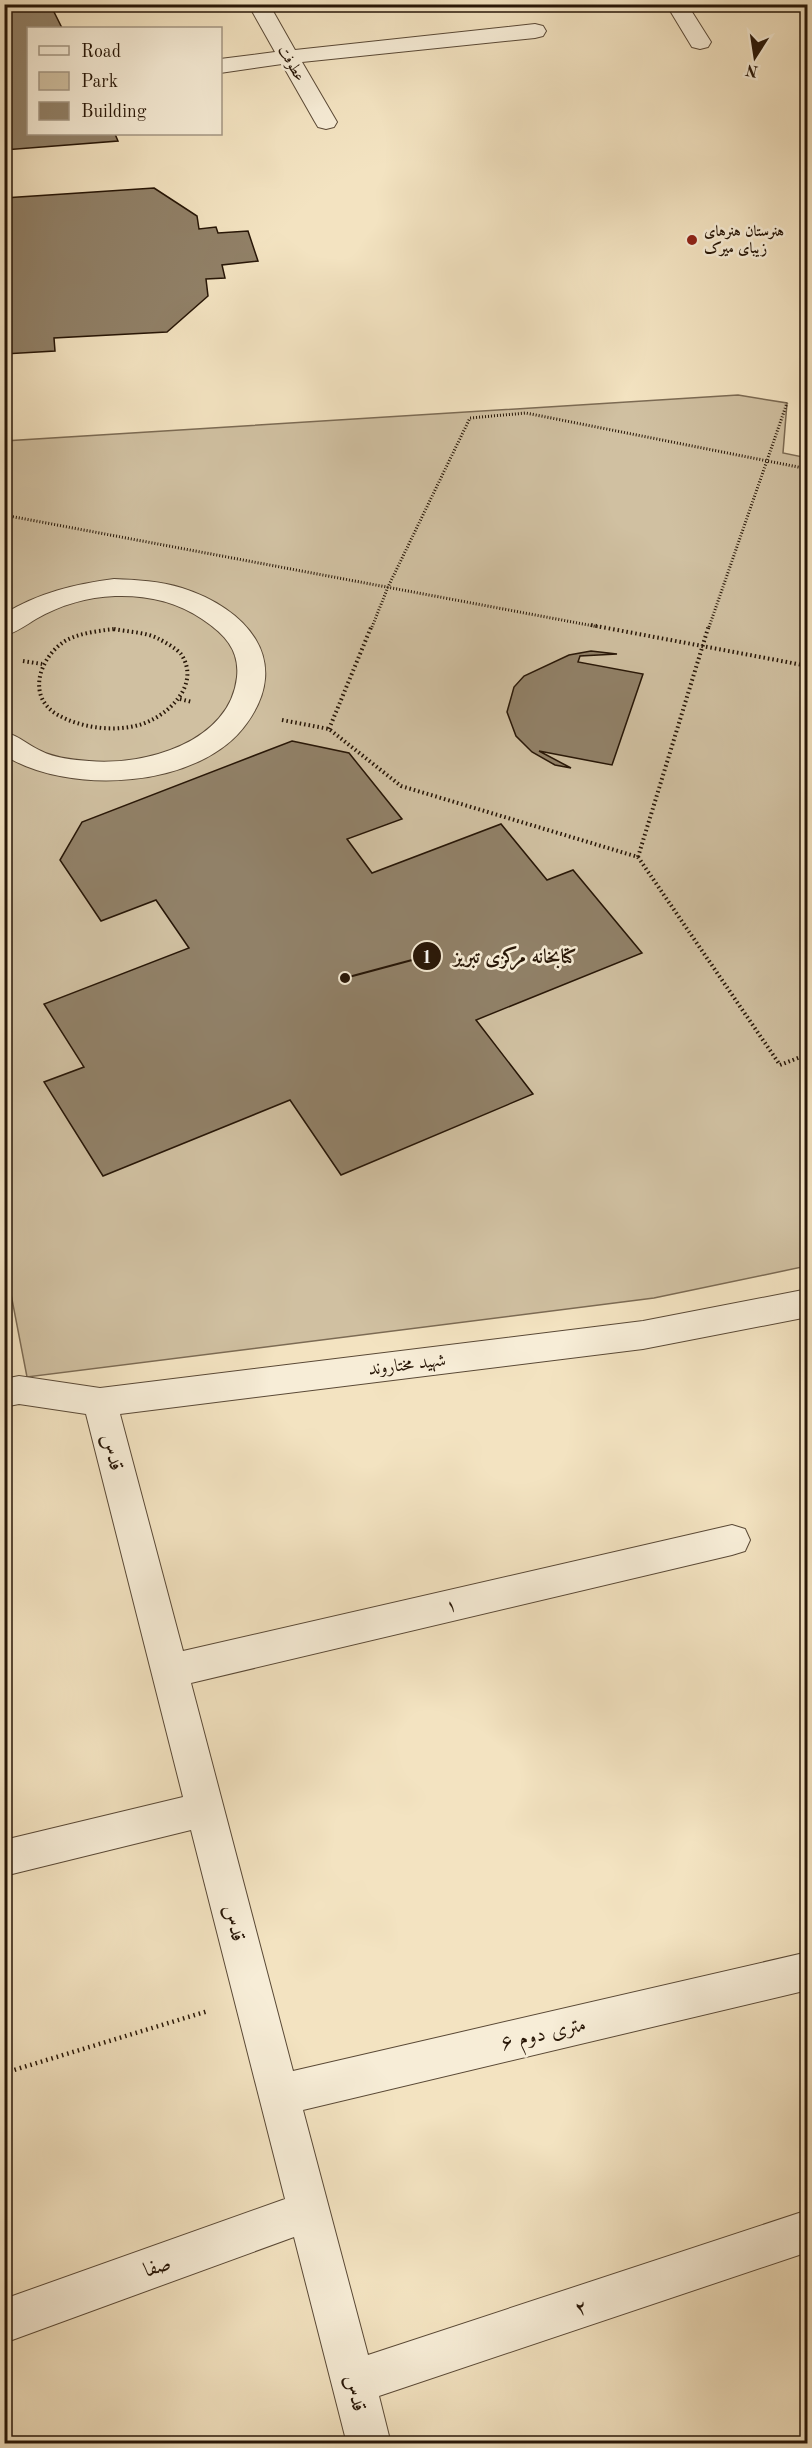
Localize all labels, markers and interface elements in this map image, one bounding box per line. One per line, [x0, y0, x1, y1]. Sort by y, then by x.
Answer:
legend [27, 27, 222, 135]
north arrow [725, 27, 785, 87]
text: Road [81, 43, 121, 61]
street label: عطوفت [275, 43, 307, 84]
text: N [744, 60, 760, 79]
text: Park [81, 73, 118, 91]
text: Building [81, 103, 147, 121]
place label: هنرستان هنرهای زیبای میرک [704, 224, 784, 258]
marker: هنرستان هنرهای زیبای میرک [685, 233, 699, 247]
callout: کتابخانه مرکزى تبریز [412, 937, 588, 975]
text: کتابخانه مرکزى تبریز [452, 945, 576, 971]
text: 1 [422, 949, 432, 967]
street label: شهید مختاروند [367, 1351, 447, 1381]
street label: قدس [97, 1432, 126, 1473]
street label: ۱ [444, 1596, 458, 1616]
street label: قدس [219, 1903, 248, 1944]
street label: ۶ متری دوم [499, 2014, 590, 2060]
street label: صفا [141, 2253, 174, 2282]
street label: ۲ [572, 2297, 591, 2320]
street label: قدس [340, 2373, 369, 2414]

